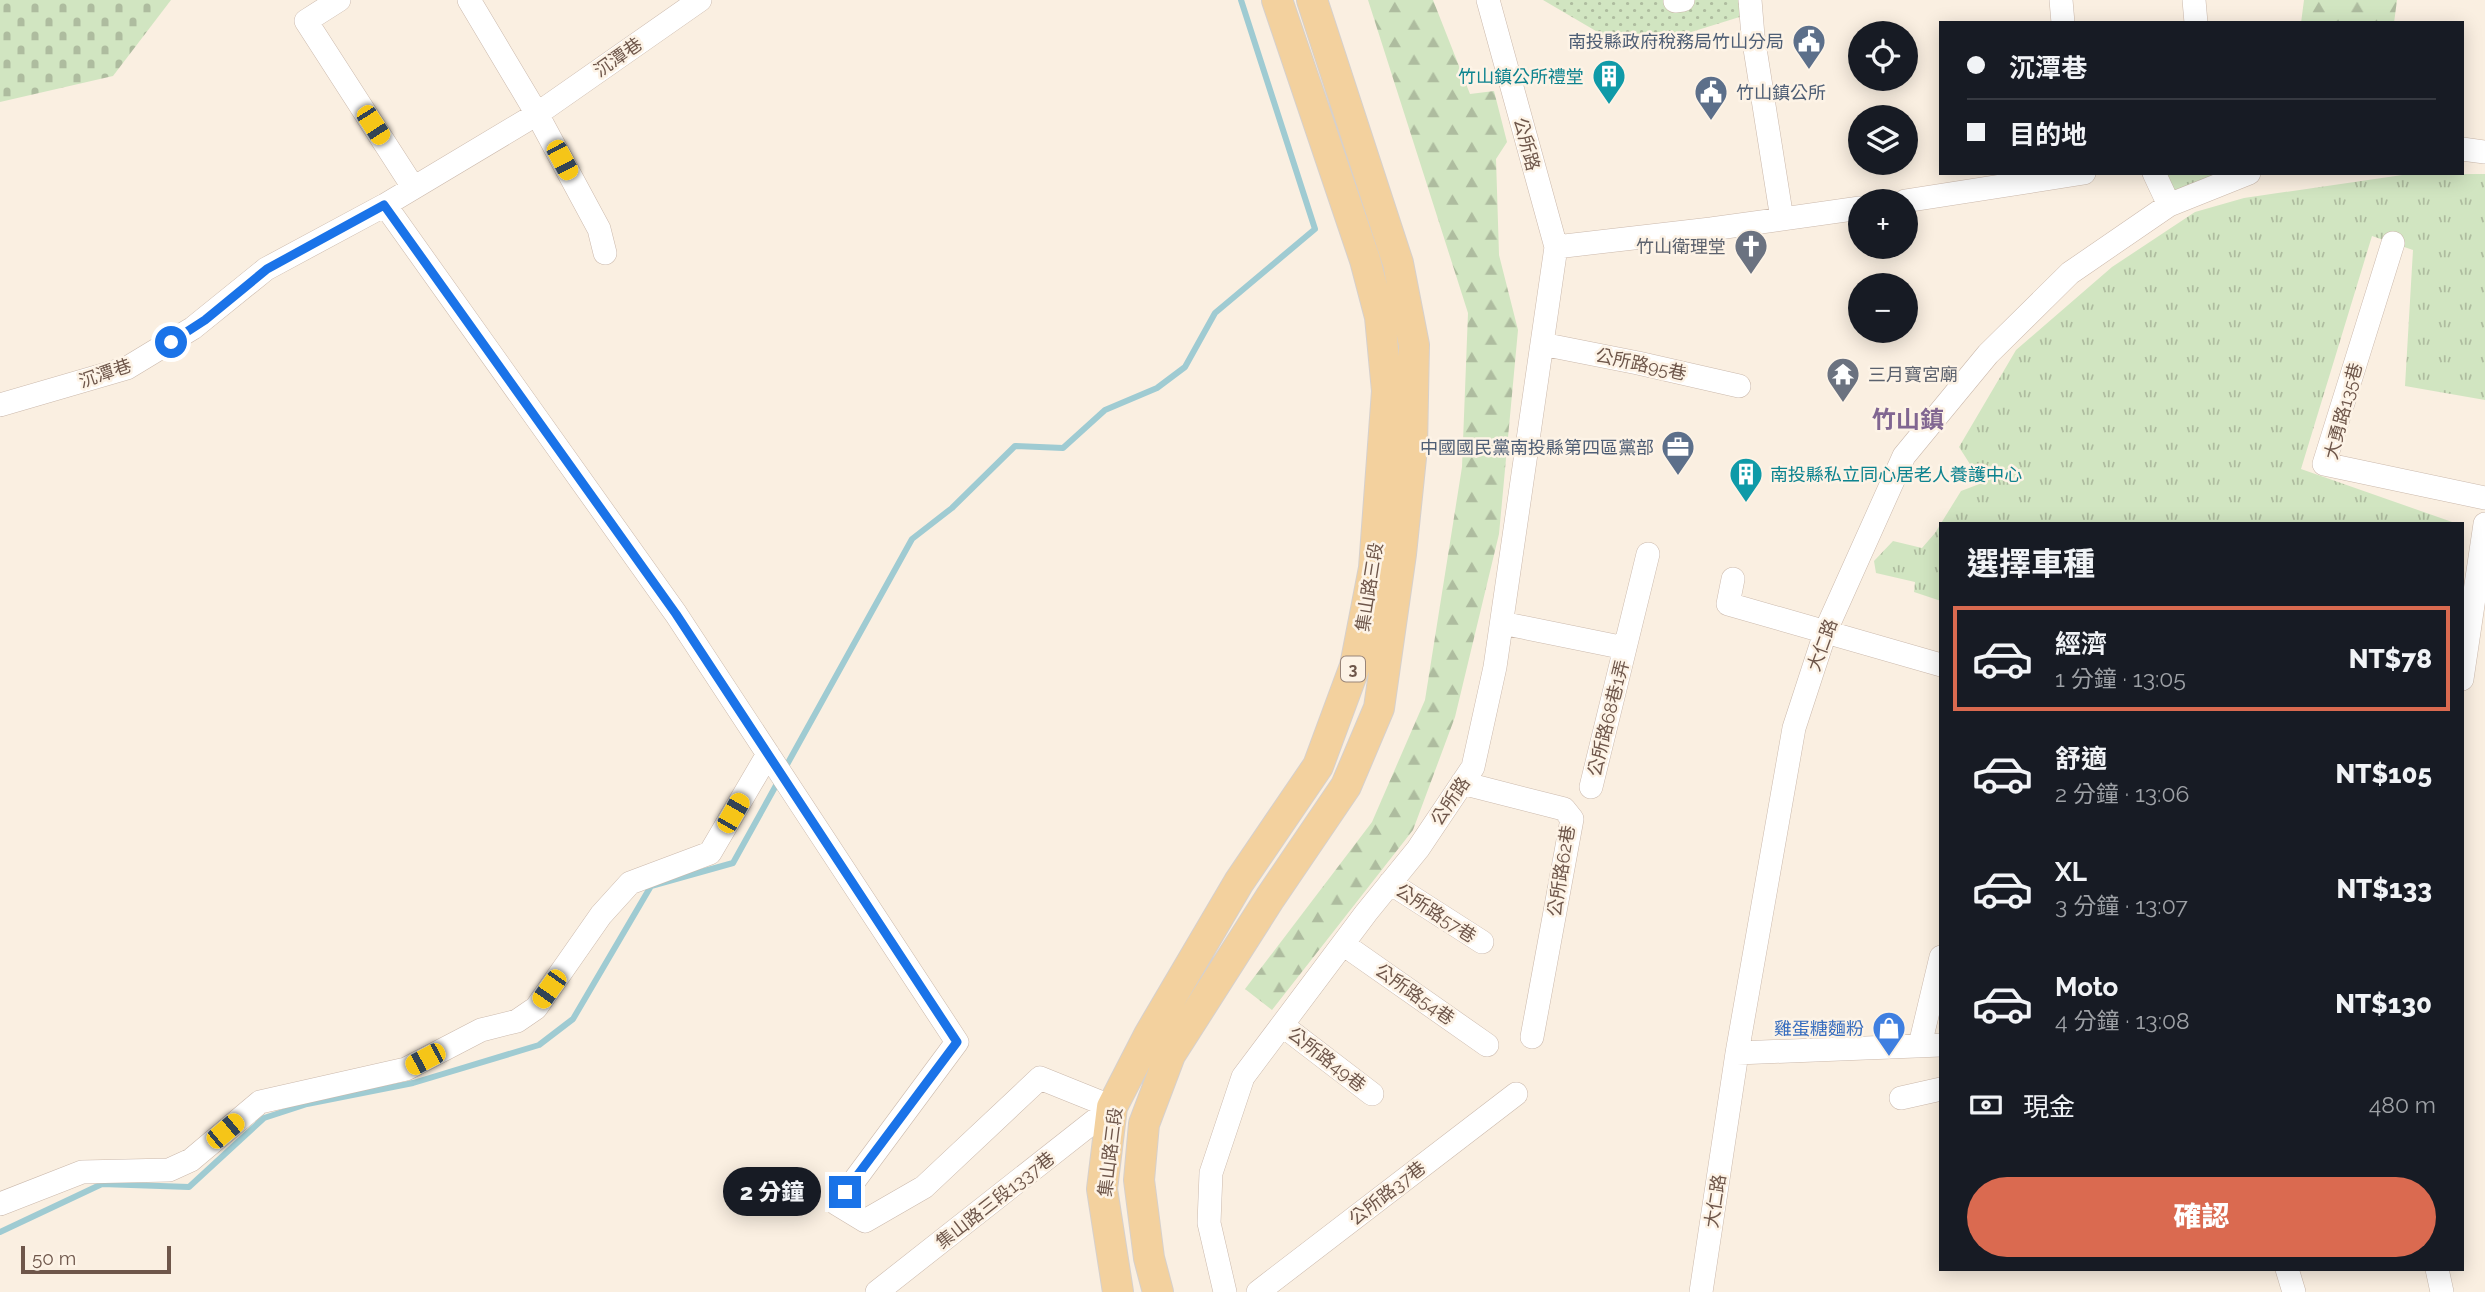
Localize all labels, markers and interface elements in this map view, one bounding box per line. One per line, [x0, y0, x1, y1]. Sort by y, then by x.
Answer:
map controls [1848, 21, 1918, 343]
button: locate [1848, 21, 1918, 91]
public building icon: 南投縣政府稅務局竹山分局 [1790, 22, 1828, 71]
place label: 南投縣政府稅務局竹山分局 [1568, 31, 1784, 52]
street label: 沉潭巷 [590, 33, 646, 81]
text: 沉潭巷 [2009, 53, 2087, 83]
building icon: 竹山鎮公所禮堂 [1590, 57, 1628, 106]
place label: 竹山鎮公所禮堂 [1458, 66, 1584, 87]
public building icon: 竹山鎮公所 [1692, 73, 1730, 122]
place label: 竹山鎮公所 [1736, 82, 1826, 103]
car [353, 102, 394, 148]
button: layers [1848, 105, 1918, 175]
street label: 公所路 [1510, 115, 1544, 173]
text: 目的地 [2009, 120, 2087, 150]
car [543, 137, 582, 183]
button: + [1848, 189, 1918, 259]
church icon: 竹山衛理堂 [1732, 227, 1770, 276]
place label: 竹山衛理堂 [1636, 236, 1726, 257]
button: − [1848, 273, 1918, 343]
route start [155, 326, 187, 358]
street label: 公所路95巷 [1594, 344, 1688, 384]
street label: 沉潭巷 [76, 354, 134, 392]
temple icon: 三月寶宮廟 [1824, 355, 1862, 404]
street label: 大勇路135巷 [2320, 360, 2366, 462]
place label: 三月寶宮廟 [1868, 364, 1958, 385]
district label: 竹山鎮 [1872, 405, 1944, 434]
office icon: 中國國民黨南投縣第四區黨部 [1659, 428, 1697, 477]
place label: 中國國民黨南投縣第四區黨部 [1420, 437, 1654, 458]
building icon: 南投縣私立同心居老人養護中心 [1727, 455, 1765, 504]
place label: 南投縣私立同心居老人養護中心 [1770, 464, 2022, 485]
street label: 集山路三段 [1352, 541, 1386, 633]
text: 選擇車種 [1967, 545, 2095, 582]
street label: 大仁路 [1803, 616, 1841, 674]
icon: car [1971, 627, 2034, 690]
text: 經濟 [2055, 629, 2107, 659]
text: NT$78 [2349, 644, 2432, 674]
road number: 3 [1341, 656, 1365, 682]
street label: 公所路68巷1弄 [1583, 658, 1633, 778]
text: 1 分鐘 · 13:05 [2055, 665, 2186, 692]
icon: car [1971, 742, 2034, 805]
text: 舒適 [2055, 744, 2107, 774]
text: NT$105 [2336, 759, 2432, 789]
street label: 公所路 [1426, 773, 1474, 829]
text: 2 分鐘 · 13:06 [2055, 780, 2189, 807]
car [714, 790, 753, 836]
street label: 公所路62巷 [1543, 824, 1579, 918]
icon: car [1971, 857, 2034, 920]
text: XL [2055, 857, 2087, 887]
text: NT$133 [2336, 874, 2432, 904]
street label: 公所路57巷 [1392, 879, 1480, 947]
text: 3 分鐘 · 13:07 [2055, 892, 2188, 919]
street label: 公所路54巷 [1371, 959, 1459, 1029]
car [529, 966, 570, 1012]
icon: car [1971, 972, 2034, 1035]
text: Moto [2055, 972, 2118, 1002]
text: NT$130 [2335, 989, 2432, 1019]
text: 4 分鐘 · 13:08 [2055, 1007, 2190, 1034]
shop icon: 雞蛋糖麵粉 [1870, 1009, 1908, 1058]
place label: 雞蛋糖麵粉 [1774, 1018, 1864, 1039]
street label: 公所路49巷 [1284, 1022, 1370, 1096]
car [402, 1040, 449, 1078]
icon: cash [1967, 1086, 2005, 1124]
text: 480 m [2369, 1091, 2436, 1118]
text: 現金 [2023, 1092, 2075, 1122]
street label: 集山路三段 [1094, 1106, 1126, 1198]
car [203, 1109, 248, 1153]
street label: 集山路三段1337巷 [932, 1147, 1058, 1253]
street label: 公所路37巷 [1345, 1157, 1429, 1229]
callout: 2 分鐘 [722, 1168, 820, 1216]
street label: 大仁路 [1700, 1173, 1730, 1229]
route end [829, 1176, 861, 1208]
button: 確認 [1967, 1177, 2436, 1257]
text: 2 分鐘 [740, 1178, 804, 1205]
scale bar [21, 1243, 172, 1275]
text: 50 m [32, 1247, 76, 1269]

